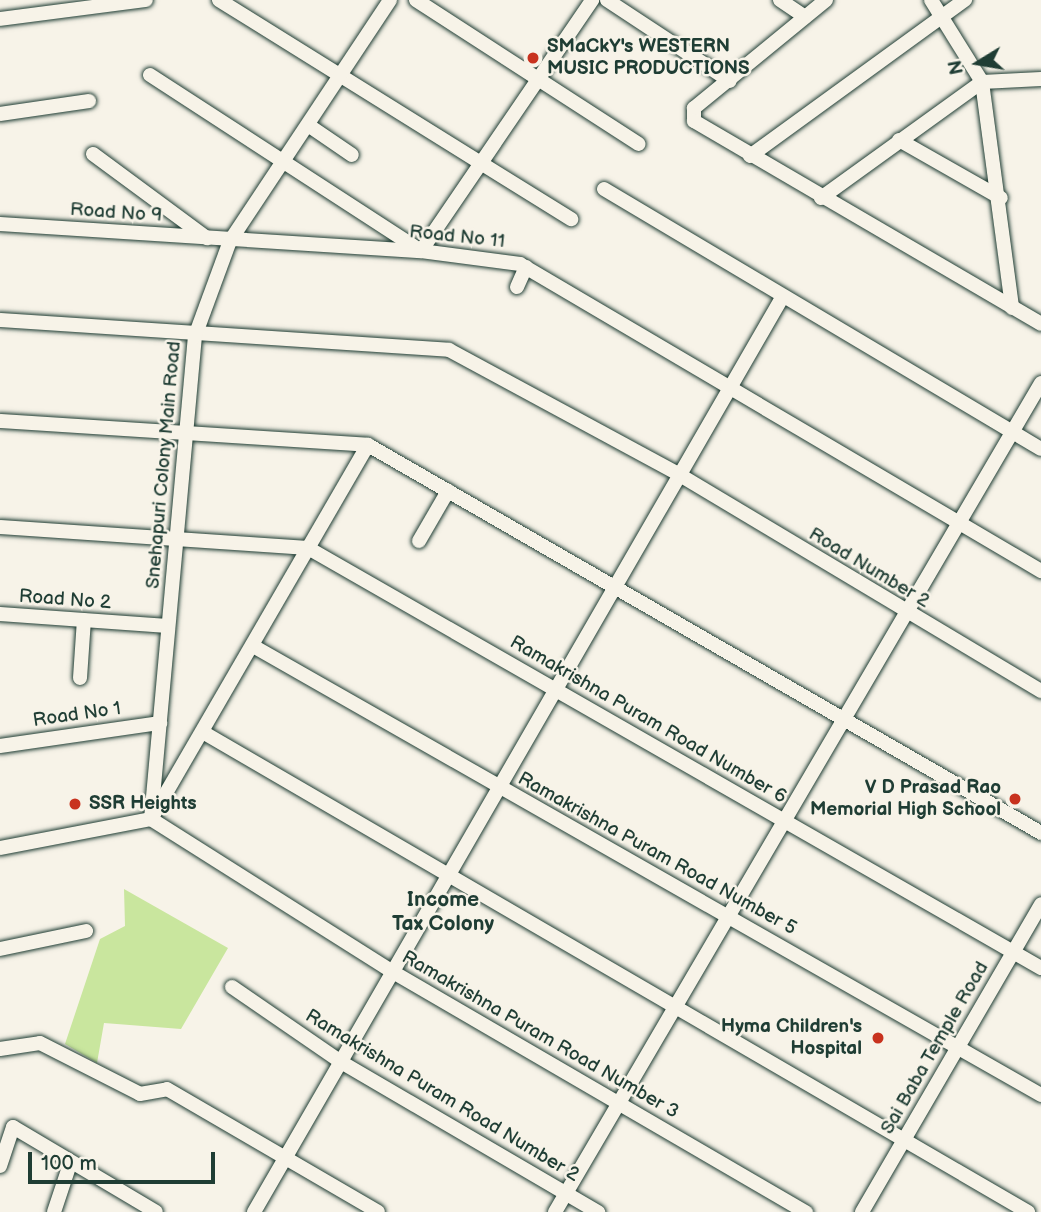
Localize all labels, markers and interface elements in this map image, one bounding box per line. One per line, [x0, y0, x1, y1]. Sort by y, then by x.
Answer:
north arrow [943, 28, 1013, 98]
place label: SMaCkY's WESTERN MUSIC PRODUCTIONS [547, 36, 750, 80]
marker: SMaCkY's WESTERN MUSIC PRODUCTIONS [525, 50, 541, 66]
text: N [944, 58, 970, 76]
street label: Road No 9 [69, 198, 163, 228]
street label: Road No 11 [408, 221, 506, 253]
street label: Snehapuri Colony Main Road [142, 340, 186, 590]
street label: Road Number 2 [804, 523, 934, 613]
street label: Road No 2 [18, 585, 112, 615]
street label: Ramakrishna Puram Road Number 6 [506, 631, 790, 809]
street label: Road No 1 [32, 698, 122, 732]
street label: Ramakrishna Puram Road Number 5 [514, 768, 800, 940]
place label: V D Prasad Rao Memorial High School [810, 777, 1001, 821]
marker: V D Prasad Rao Memorial High School [1007, 791, 1023, 807]
place label: SSR Heights [89, 793, 197, 815]
marker: SSR Heights [67, 796, 83, 812]
district label: Income Tax Colony [392, 887, 494, 937]
street label: Ramakrishna Puram Road Number 3 [397, 946, 683, 1124]
street label: Sai Baba Temple Road [876, 957, 994, 1139]
street label: Ramakrishna Puram Road Number 2 [301, 1005, 583, 1187]
place label: Hyma Children's Hospital [721, 1016, 862, 1060]
marker: Hyma Children's Hospital [868, 1028, 888, 1048]
scale bar [32, 1138, 219, 1182]
text: 100 m [41, 1151, 97, 1176]

